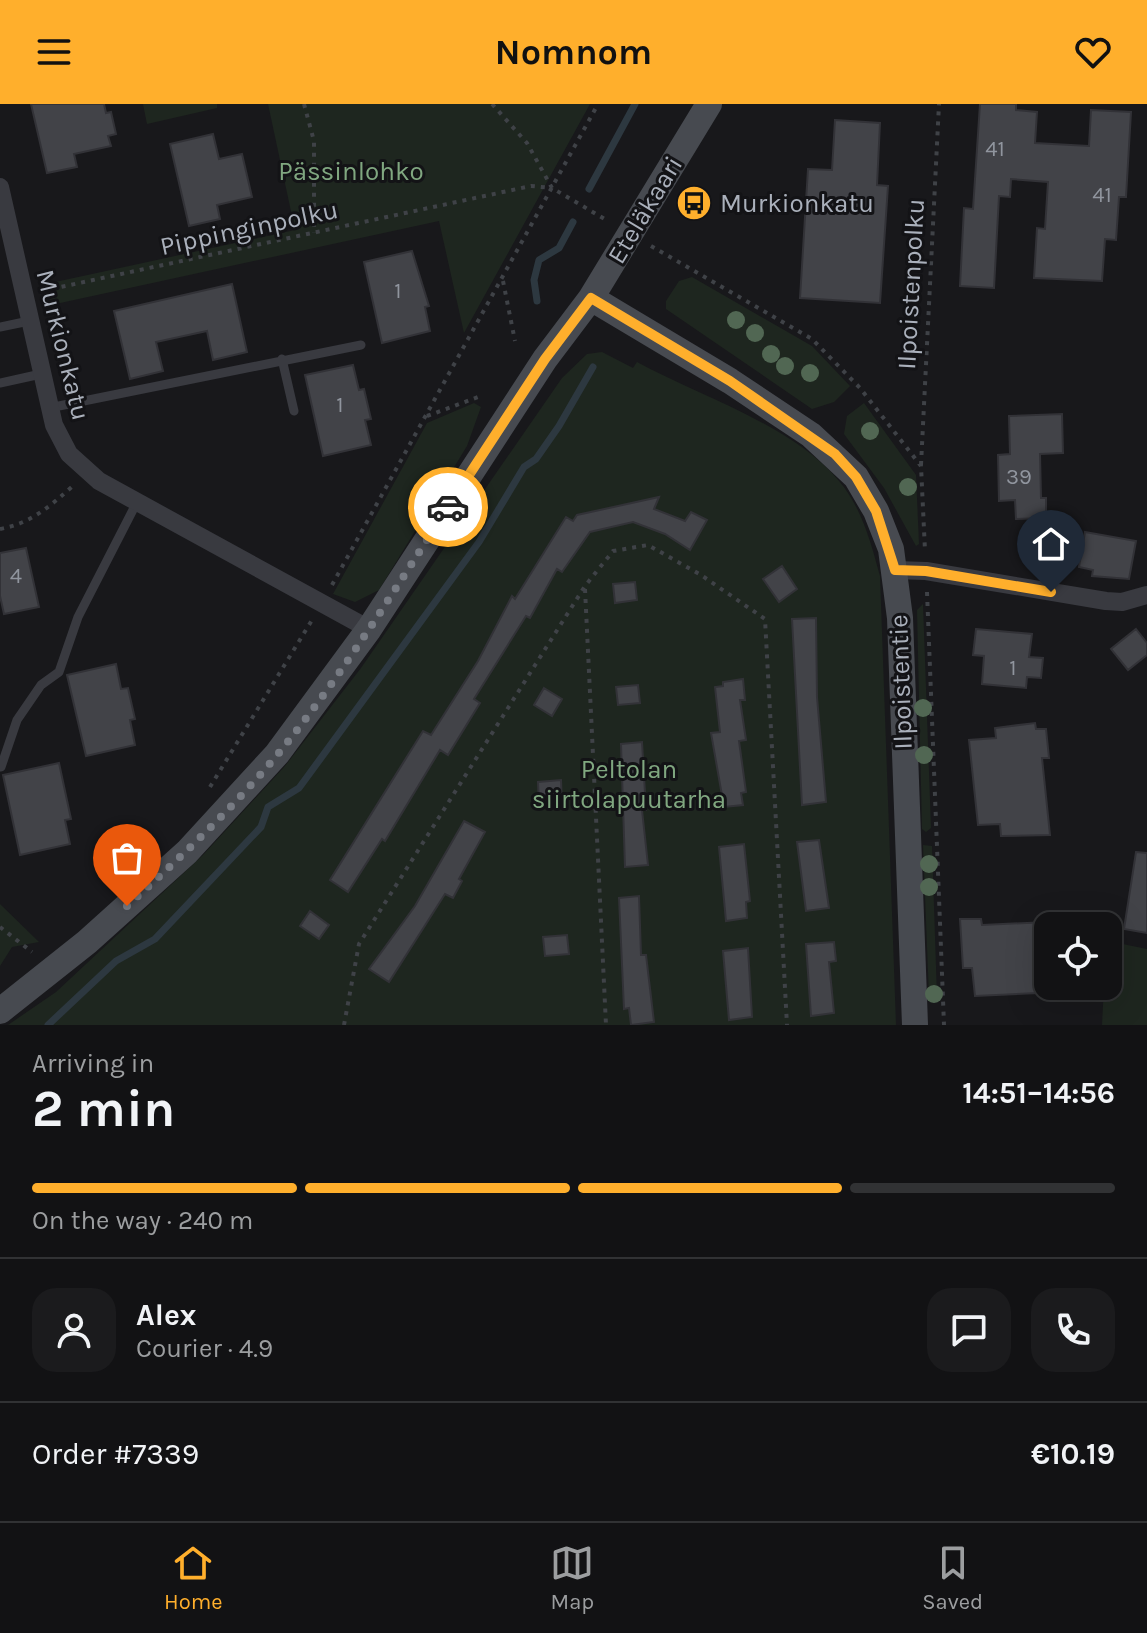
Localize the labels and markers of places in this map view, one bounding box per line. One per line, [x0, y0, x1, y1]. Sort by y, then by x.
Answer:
bus stop icon: Murkionkatu [675, 184, 713, 222]
place label: Murkionkatu [720, 188, 874, 219]
pin [1017, 510, 1085, 592]
pin [93, 824, 161, 906]

